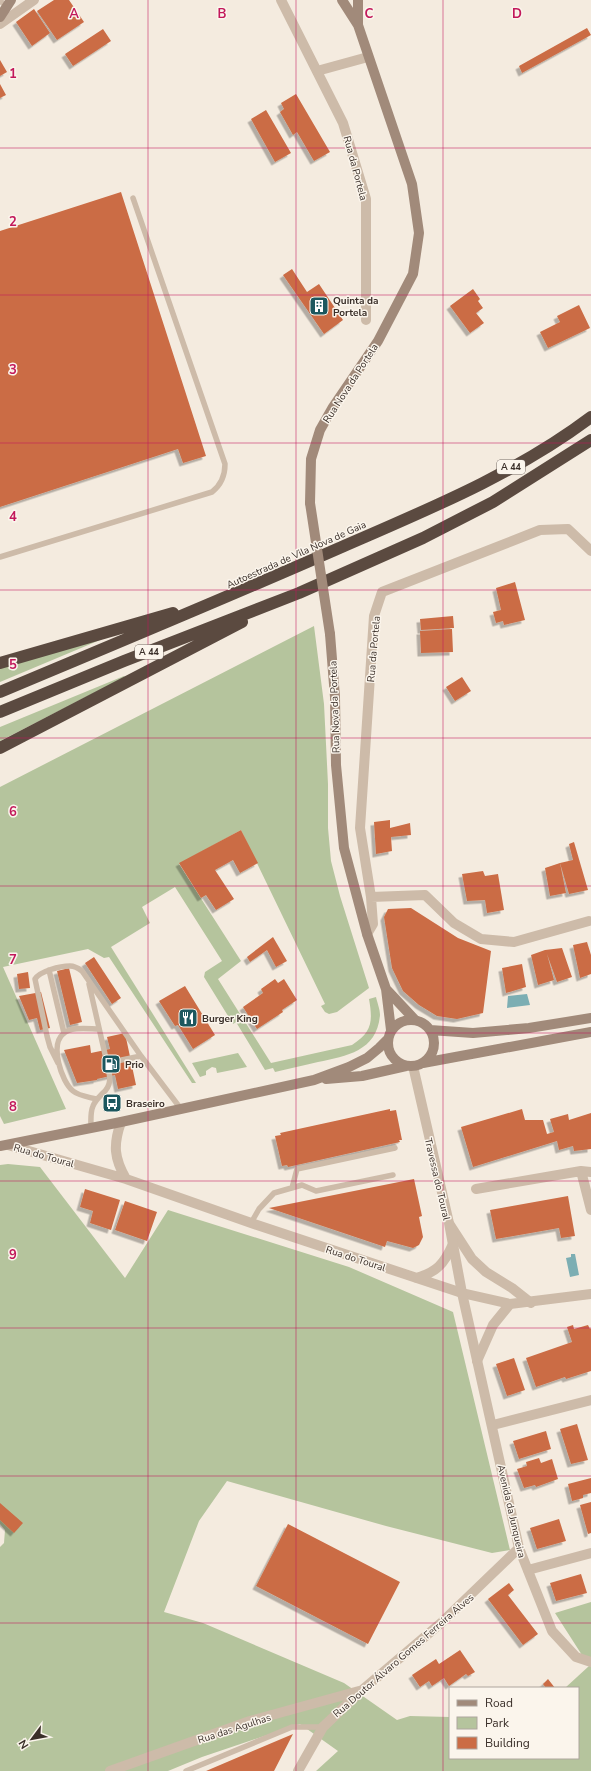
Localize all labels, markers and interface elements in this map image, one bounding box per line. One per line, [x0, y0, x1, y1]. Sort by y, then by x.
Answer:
text: A [69, 5, 79, 23]
text: B [218, 5, 227, 23]
text: C [365, 5, 374, 23]
text: D [512, 5, 522, 23]
text: 1 [9, 65, 17, 83]
street label: Rua da Portela [340, 134, 370, 202]
text: 2 [9, 213, 17, 231]
place label: Quinta da Portela [333, 294, 379, 320]
building icon: Quinta da Portela [308, 295, 330, 317]
street label: Rua Nova da Portela [320, 341, 382, 426]
text: 3 [9, 361, 17, 379]
road number: A 44 [497, 460, 525, 474]
text: 4 [9, 508, 17, 526]
street label: Autoestrada de Vila Nova de Gaia [224, 518, 368, 592]
street label: Rua da Portela [364, 615, 384, 683]
road number: A 44 [135, 645, 163, 659]
text: 5 [9, 656, 17, 674]
street label: Rua Nova da Portela [326, 661, 344, 753]
text: 6 [9, 803, 17, 821]
text: 7 [9, 951, 17, 969]
restaurant icon: Burger King [177, 1007, 199, 1029]
place label: Burger King [202, 1012, 258, 1026]
fuel station icon: Prio [100, 1053, 122, 1075]
place label: Prio [125, 1058, 144, 1072]
bus stop icon: Braseiro [101, 1092, 123, 1114]
place label: Braseiro [126, 1097, 165, 1111]
text: 8 [9, 1098, 17, 1116]
street label: Travessa do Toural [421, 1137, 453, 1222]
street label: Rua do Toural [12, 1141, 76, 1171]
street label: Rua do Toural [324, 1243, 388, 1275]
text: 9 [9, 1246, 17, 1264]
street label: Avenida da Junqueira [493, 1463, 529, 1559]
street label: Rua Doutor Álvaro Gomes Ferreira Alves [330, 1591, 477, 1721]
legend [449, 1687, 579, 1759]
text: Road [485, 1695, 513, 1711]
street label: Rua das Agulhas [196, 1710, 273, 1747]
text: Park [485, 1715, 510, 1731]
north arrow [12, 1719, 52, 1759]
text: Building [485, 1735, 530, 1751]
text: N [15, 1737, 32, 1752]

